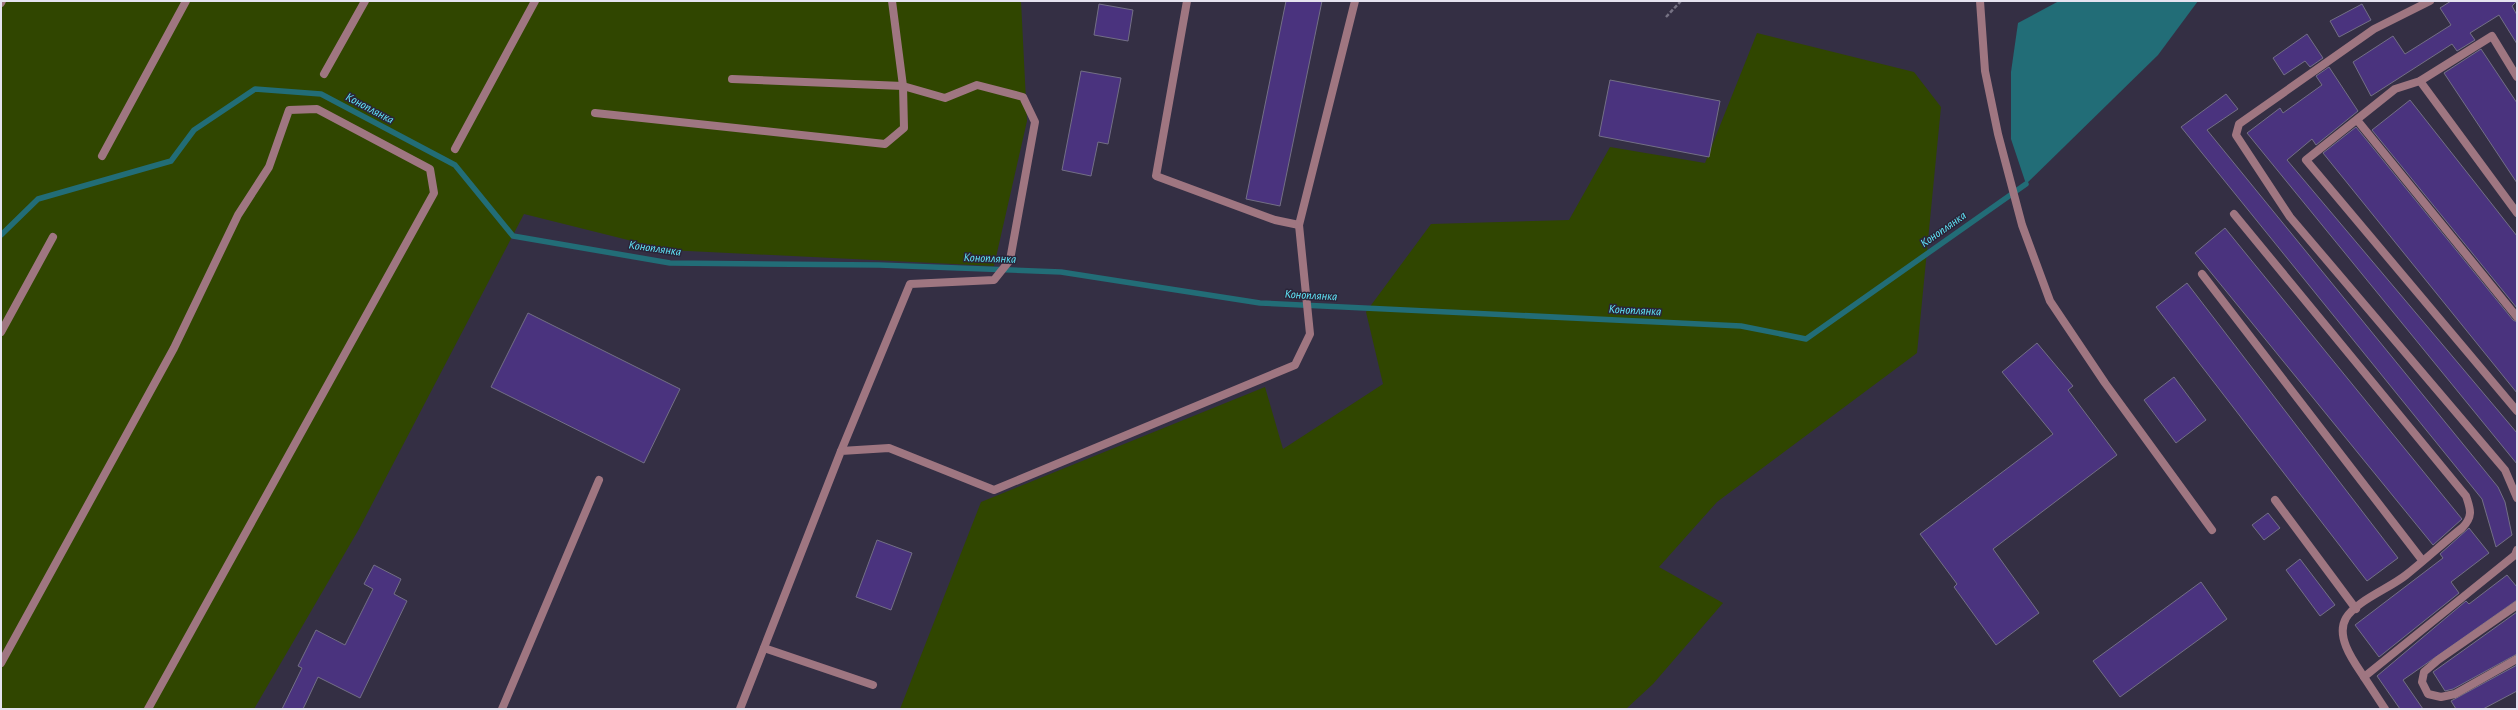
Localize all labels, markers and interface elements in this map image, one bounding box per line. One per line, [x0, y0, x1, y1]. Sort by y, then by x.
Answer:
water label: Коноплянка [344, 90, 396, 126]
water label: Коноплянка [1918, 209, 1968, 249]
water label: Коноплянка [628, 238, 682, 258]
water label: Коноплянка [963, 251, 1017, 265]
water label: Коноплянка [1284, 288, 1338, 302]
water label: Коноплянка [1608, 303, 1662, 317]

